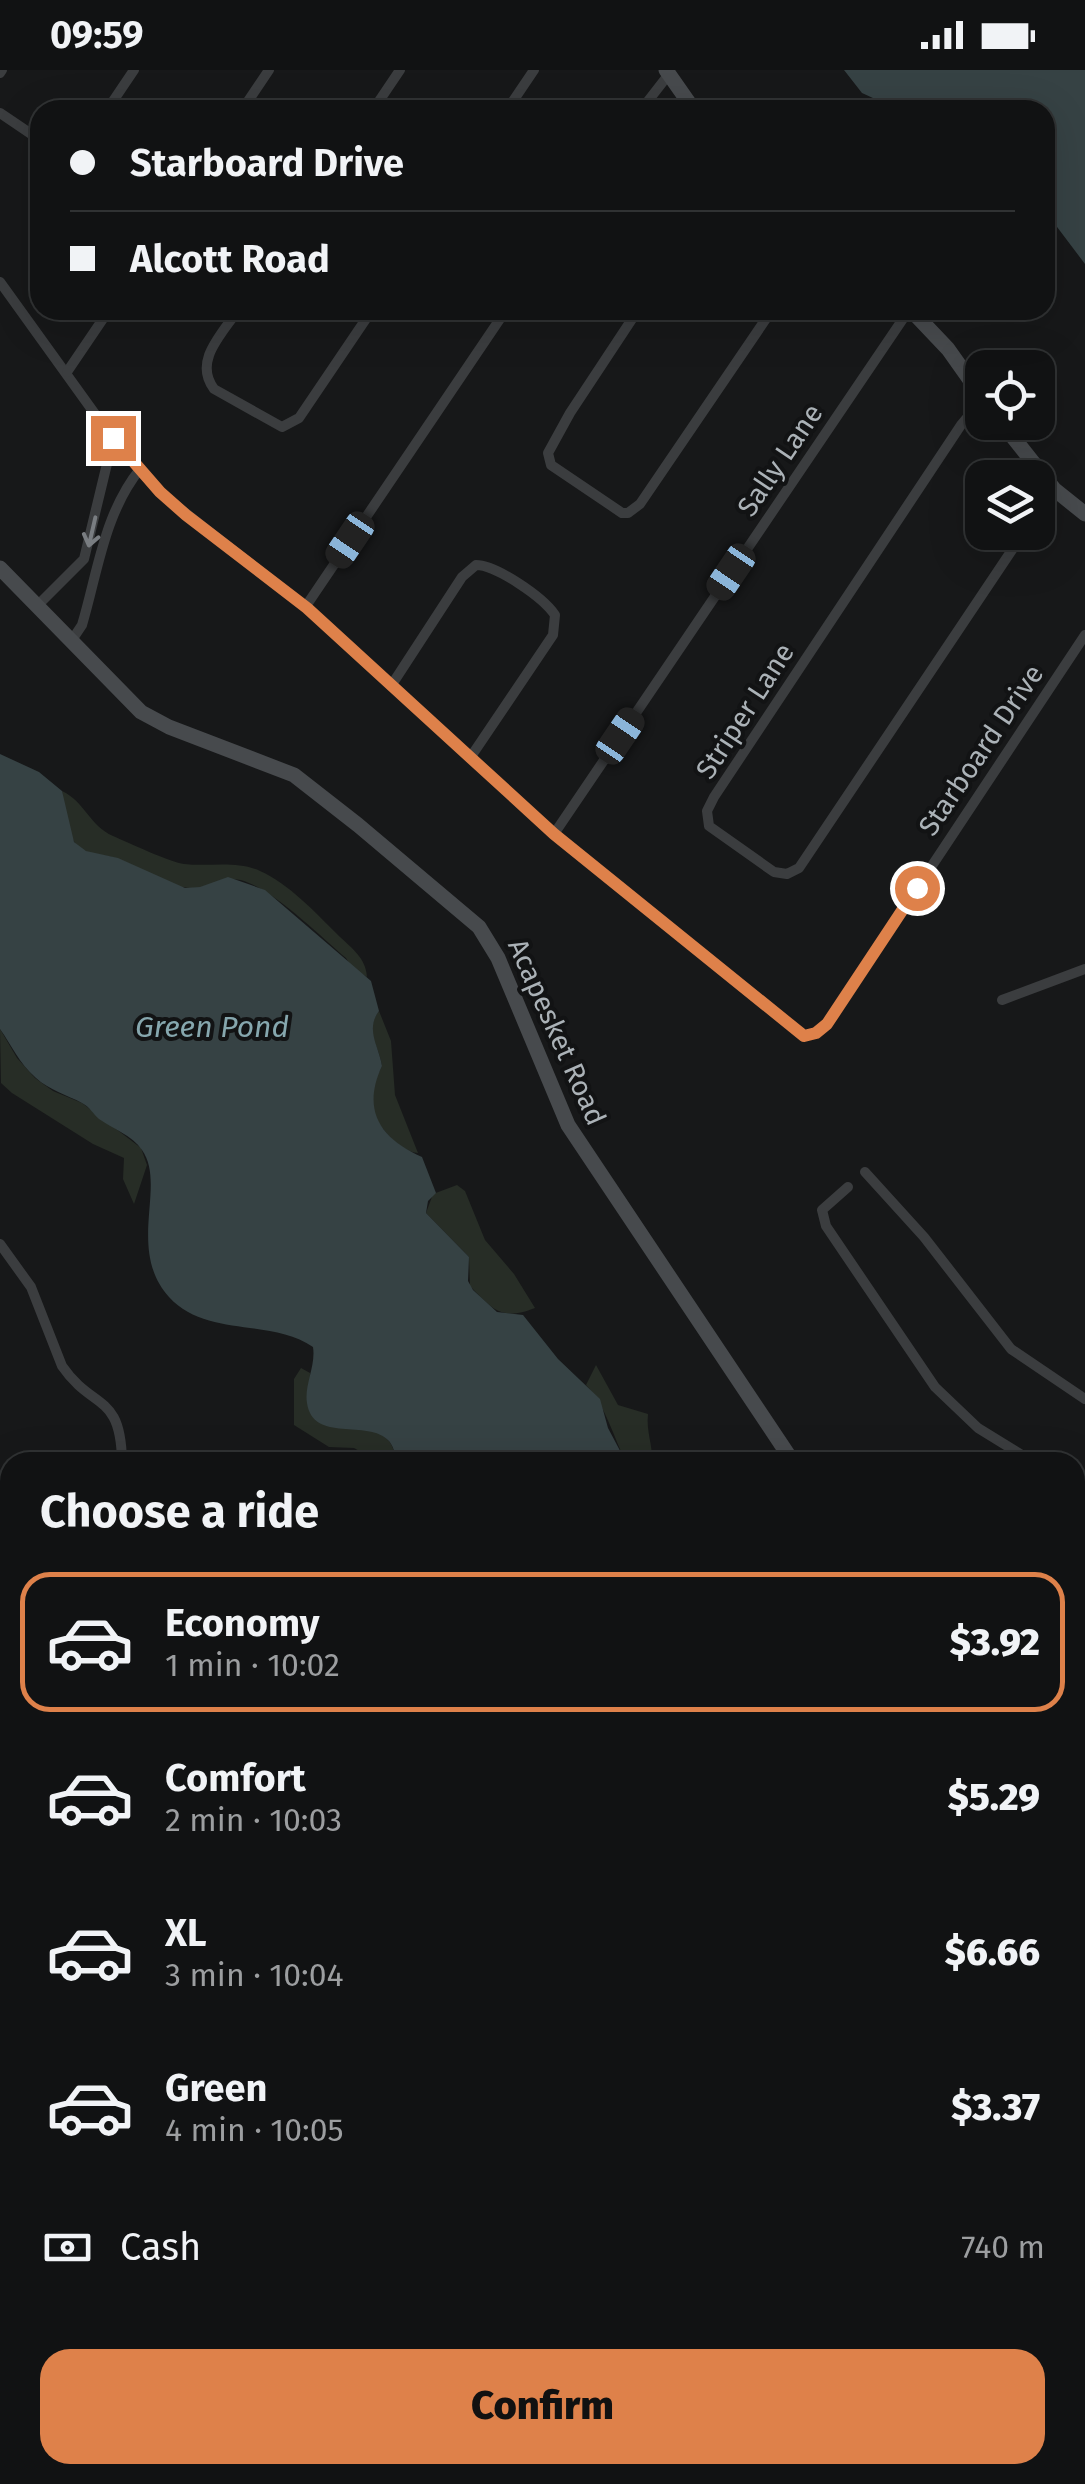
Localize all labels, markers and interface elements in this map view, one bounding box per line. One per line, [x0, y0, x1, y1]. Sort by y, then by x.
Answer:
text: 09:59 [50, 12, 144, 58]
text: Starboard Drive [130, 140, 404, 186]
text: Alcott Road [130, 236, 330, 282]
map controls [965, 350, 1055, 550]
button: locate [965, 350, 1055, 440]
street label: Sally Lane [731, 398, 829, 522]
route end [91, 416, 136, 461]
button: layers [965, 460, 1055, 550]
car [321, 507, 379, 573]
one-way arrow [82, 515, 100, 547]
car [702, 539, 760, 605]
street label: Striper Lane [689, 637, 801, 785]
street label: Starboard Drive [912, 658, 1050, 842]
car [591, 703, 649, 769]
route start [895, 866, 940, 911]
street label: Acapesket Road [501, 934, 613, 1130]
water label: Green Pond [135, 1009, 289, 1045]
text: Choose a ride [40, 1485, 319, 1539]
icon: car [45, 1597, 135, 1687]
text: Economy [165, 1600, 320, 1646]
text: $3.92 [950, 1619, 1040, 1665]
text: 1 min · 10:02 [165, 1646, 340, 1684]
icon: car [45, 1752, 135, 1842]
text: Comfort [165, 1755, 306, 1801]
text: $5.29 [948, 1774, 1040, 1820]
text: 2 min · 10:03 [165, 1801, 342, 1839]
icon: car [45, 1907, 135, 1997]
text: XL [165, 1910, 207, 1956]
text: $6.66 [945, 1929, 1040, 1975]
text: 3 min · 10:04 [165, 1956, 344, 1994]
icon: car [45, 2062, 135, 2152]
text: Green [165, 2065, 268, 2111]
text: $3.37 [951, 2084, 1040, 2130]
text: 4 min · 10:05 [165, 2111, 344, 2149]
icon: cash [40, 2220, 95, 2275]
text: Cash [120, 2224, 201, 2270]
text: 740 m [961, 2228, 1045, 2266]
button: Confirm [40, 2349, 1045, 2464]

